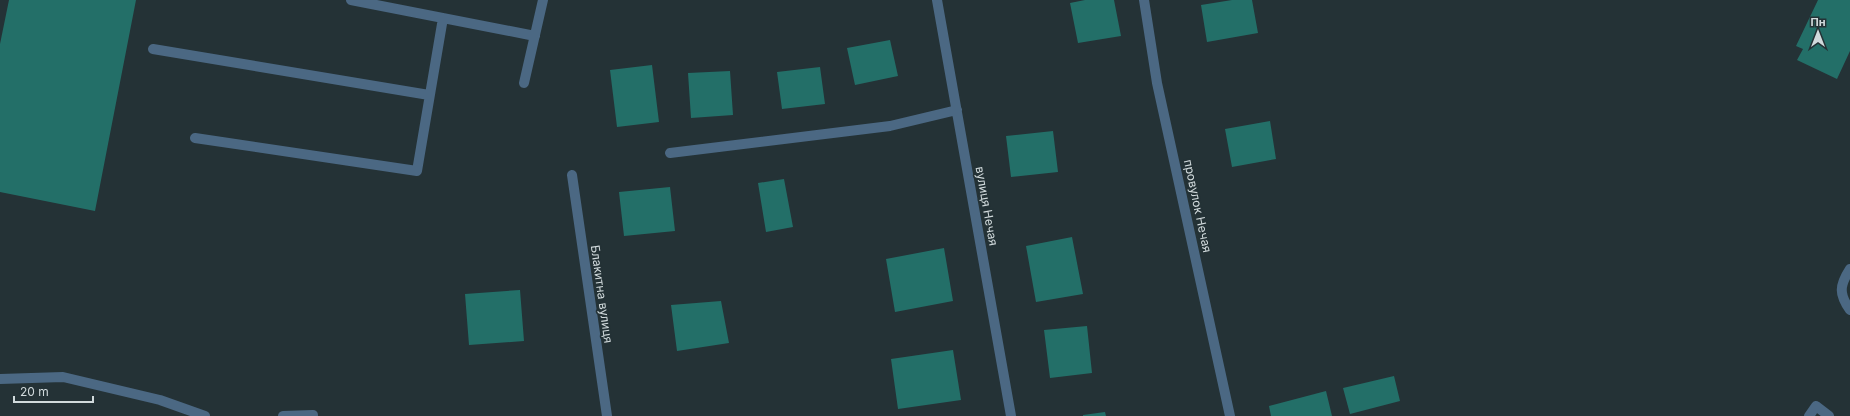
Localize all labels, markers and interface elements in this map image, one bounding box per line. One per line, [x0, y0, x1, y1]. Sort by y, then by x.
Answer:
north arrow [1798, 12, 1838, 52]
text: Пн [1810, 15, 1826, 29]
street label: провулок Нечая [1181, 158, 1215, 254]
street label: вулиця Нечая [973, 165, 1001, 247]
street label: Блакитна вулиця [588, 244, 616, 344]
scale bar [14, 378, 93, 404]
text: 20 m [20, 384, 49, 399]

